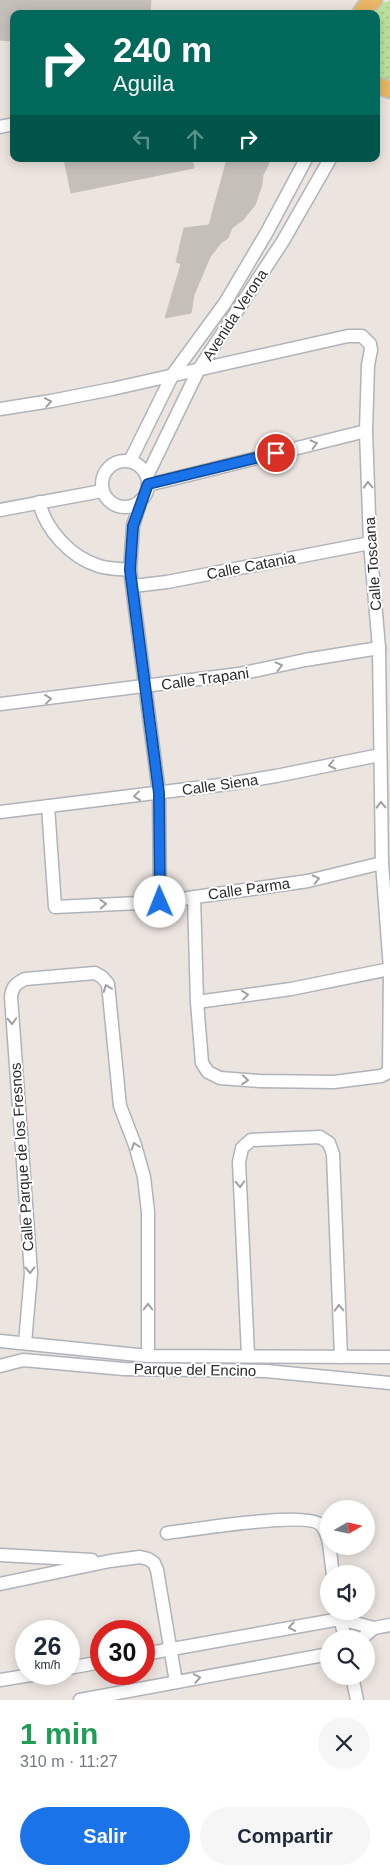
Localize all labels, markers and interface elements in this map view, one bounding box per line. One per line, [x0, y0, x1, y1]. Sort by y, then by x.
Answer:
icon: right [30, 30, 95, 95]
text: 240 m [113, 30, 212, 69]
text: Aguila [113, 71, 174, 96]
icon: left [128, 125, 156, 153]
icon: ahead [181, 125, 209, 153]
icon: right [234, 125, 262, 153]
street label: Avenida Verona [199, 265, 271, 364]
one-way arrow [44, 397, 53, 407]
pin [255, 432, 297, 474]
icon: arrive [262, 439, 290, 467]
one-way arrow [310, 439, 319, 450]
one-way arrow [363, 481, 373, 488]
street label: Calle Toscana [361, 516, 384, 611]
street label: Calle Catania [205, 548, 297, 582]
one-way arrow [274, 661, 283, 672]
street label: Calle Trapani [160, 664, 250, 693]
one-way arrow [45, 694, 53, 705]
one-way arrow [327, 759, 336, 769]
street label: Calle Siena [181, 771, 260, 798]
one-way arrow [133, 790, 141, 801]
one-way arrow [376, 800, 386, 808]
street label: Calle Parma [207, 874, 292, 903]
one-way arrow [312, 874, 321, 885]
position arrow [133, 875, 185, 927]
one-way arrow [100, 899, 108, 910]
one-way arrow [103, 984, 113, 993]
one-way arrow [242, 990, 250, 1001]
one-way arrow [7, 1017, 18, 1025]
street label: Calle Parque de los Fresnos [6, 1062, 37, 1252]
one-way arrow [241, 1074, 249, 1085]
one-way arrow [130, 1142, 140, 1151]
one-way arrow [235, 1181, 246, 1189]
one-way arrow [25, 1266, 35, 1274]
one-way arrow [143, 1303, 153, 1310]
one-way arrow [333, 1304, 344, 1312]
street label: Parque del Encino [134, 1360, 256, 1379]
north arrow [320, 1500, 375, 1555]
map controls [320, 1500, 375, 1685]
button: sound [320, 1565, 375, 1620]
speed limit sign: 30 [90, 1620, 155, 1685]
one-way arrow [288, 1622, 297, 1632]
button: search [320, 1630, 375, 1685]
text: 26 [34, 1632, 61, 1660]
text: km/h [34, 1658, 61, 1672]
one-way arrow [192, 1674, 201, 1684]
text: 1 min [20, 1717, 98, 1750]
button: close [318, 1717, 370, 1769]
text: 310 m · 11:27 [20, 1753, 118, 1770]
button: Salir [20, 1807, 190, 1865]
button: Compartir [200, 1807, 370, 1865]

